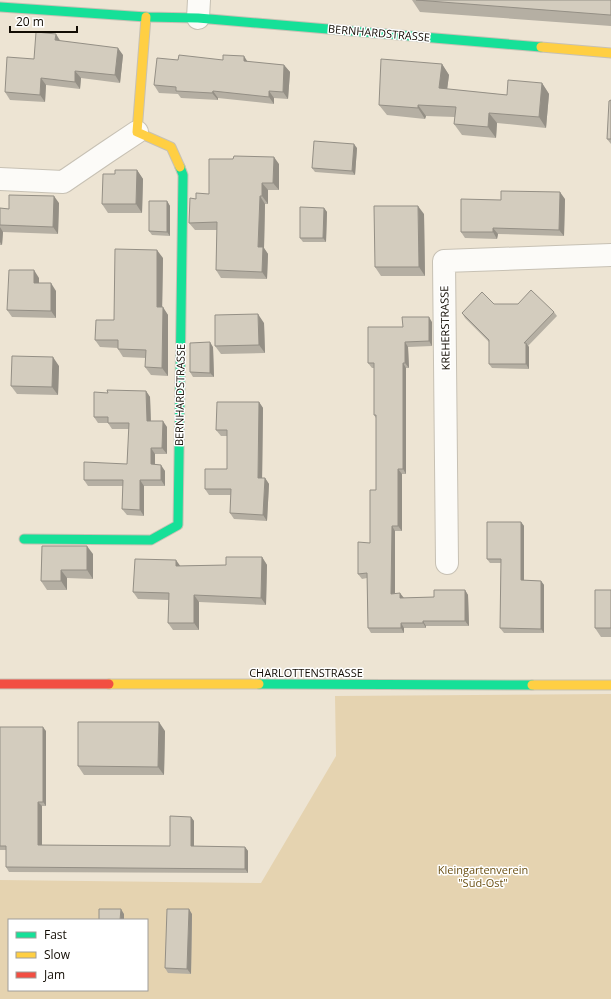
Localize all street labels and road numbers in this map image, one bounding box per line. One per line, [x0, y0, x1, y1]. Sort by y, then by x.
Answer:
street label: BERNHARDSTRASSE [328, 21, 431, 44]
street label: KREHERSTRASSE [436, 286, 453, 370]
street label: BERNHARDSTRASSE [171, 344, 188, 446]
street label: CHARLOTTENSTRASSE [249, 665, 363, 680]

